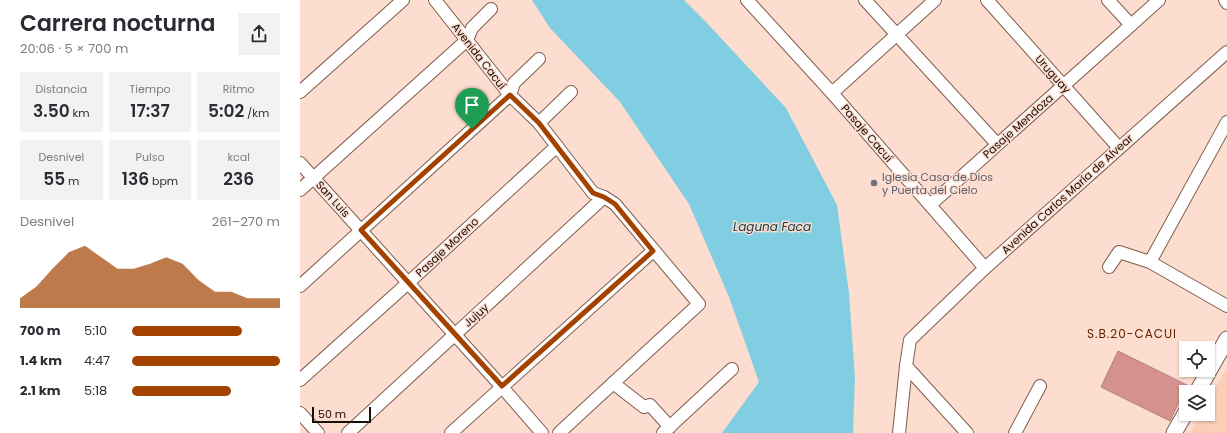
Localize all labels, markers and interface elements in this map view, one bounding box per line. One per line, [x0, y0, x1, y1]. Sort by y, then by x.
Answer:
text: Carrera nocturna [20, 8, 215, 39]
button: share [238, 13, 280, 55]
street label: Avenida Cacuí [448, 19, 510, 93]
text: 20:06 · 5 × 700 m [20, 39, 128, 58]
street label: Uruguay [1031, 51, 1075, 97]
text: Distancia [36, 81, 87, 97]
text: Tiempo [129, 81, 171, 97]
text: Ritmo [223, 81, 255, 97]
pin [455, 88, 489, 129]
street label: Pasaje Mendoza [979, 90, 1057, 162]
icon: arrive [461, 94, 483, 116]
text: 3.50 [33, 99, 70, 123]
text: 17:37 [130, 99, 170, 123]
text: 5:02 [208, 99, 244, 123]
street label: Pasaje Cacuí [837, 101, 897, 166]
text: km [70, 105, 90, 121]
text: /km [244, 105, 269, 121]
street label: Avenida Carlos María de Alvear [998, 130, 1136, 258]
text: Desnivel [38, 149, 84, 165]
text: Pulso [136, 149, 164, 165]
text: kcal [227, 149, 250, 165]
text: 55 [43, 167, 65, 191]
text: 136 [122, 167, 149, 191]
text: 236 [223, 167, 254, 191]
place label: Iglesia Casa de Dios y Puerta del Cielo [882, 169, 993, 198]
text: m [65, 173, 79, 189]
text: bpm [149, 173, 178, 189]
street label: San Luis [312, 177, 354, 221]
marker: Iglesia Casa de Dios y Puerta del Cielo [869, 178, 879, 188]
text: Desnivel [20, 212, 74, 231]
text: 261–270 m [212, 212, 280, 231]
street label: Pasaje Moreno [412, 214, 482, 280]
water label: Laguna Faca [733, 218, 811, 235]
street label: Jujuy [460, 299, 493, 331]
text: 700 m [20, 321, 60, 340]
text: 5:10 [84, 321, 107, 340]
district label: S.B.20-CACUI [1087, 325, 1177, 342]
map controls [1179, 341, 1215, 421]
button: locate [1179, 341, 1215, 377]
text: 1.4 km [20, 351, 62, 370]
text: 4:47 [84, 351, 110, 370]
text: 2.1 km [20, 381, 61, 400]
text: 5:18 [84, 381, 107, 400]
button: layers [1179, 385, 1215, 421]
scale bar [312, 405, 371, 424]
text: 50 m [318, 406, 346, 422]

